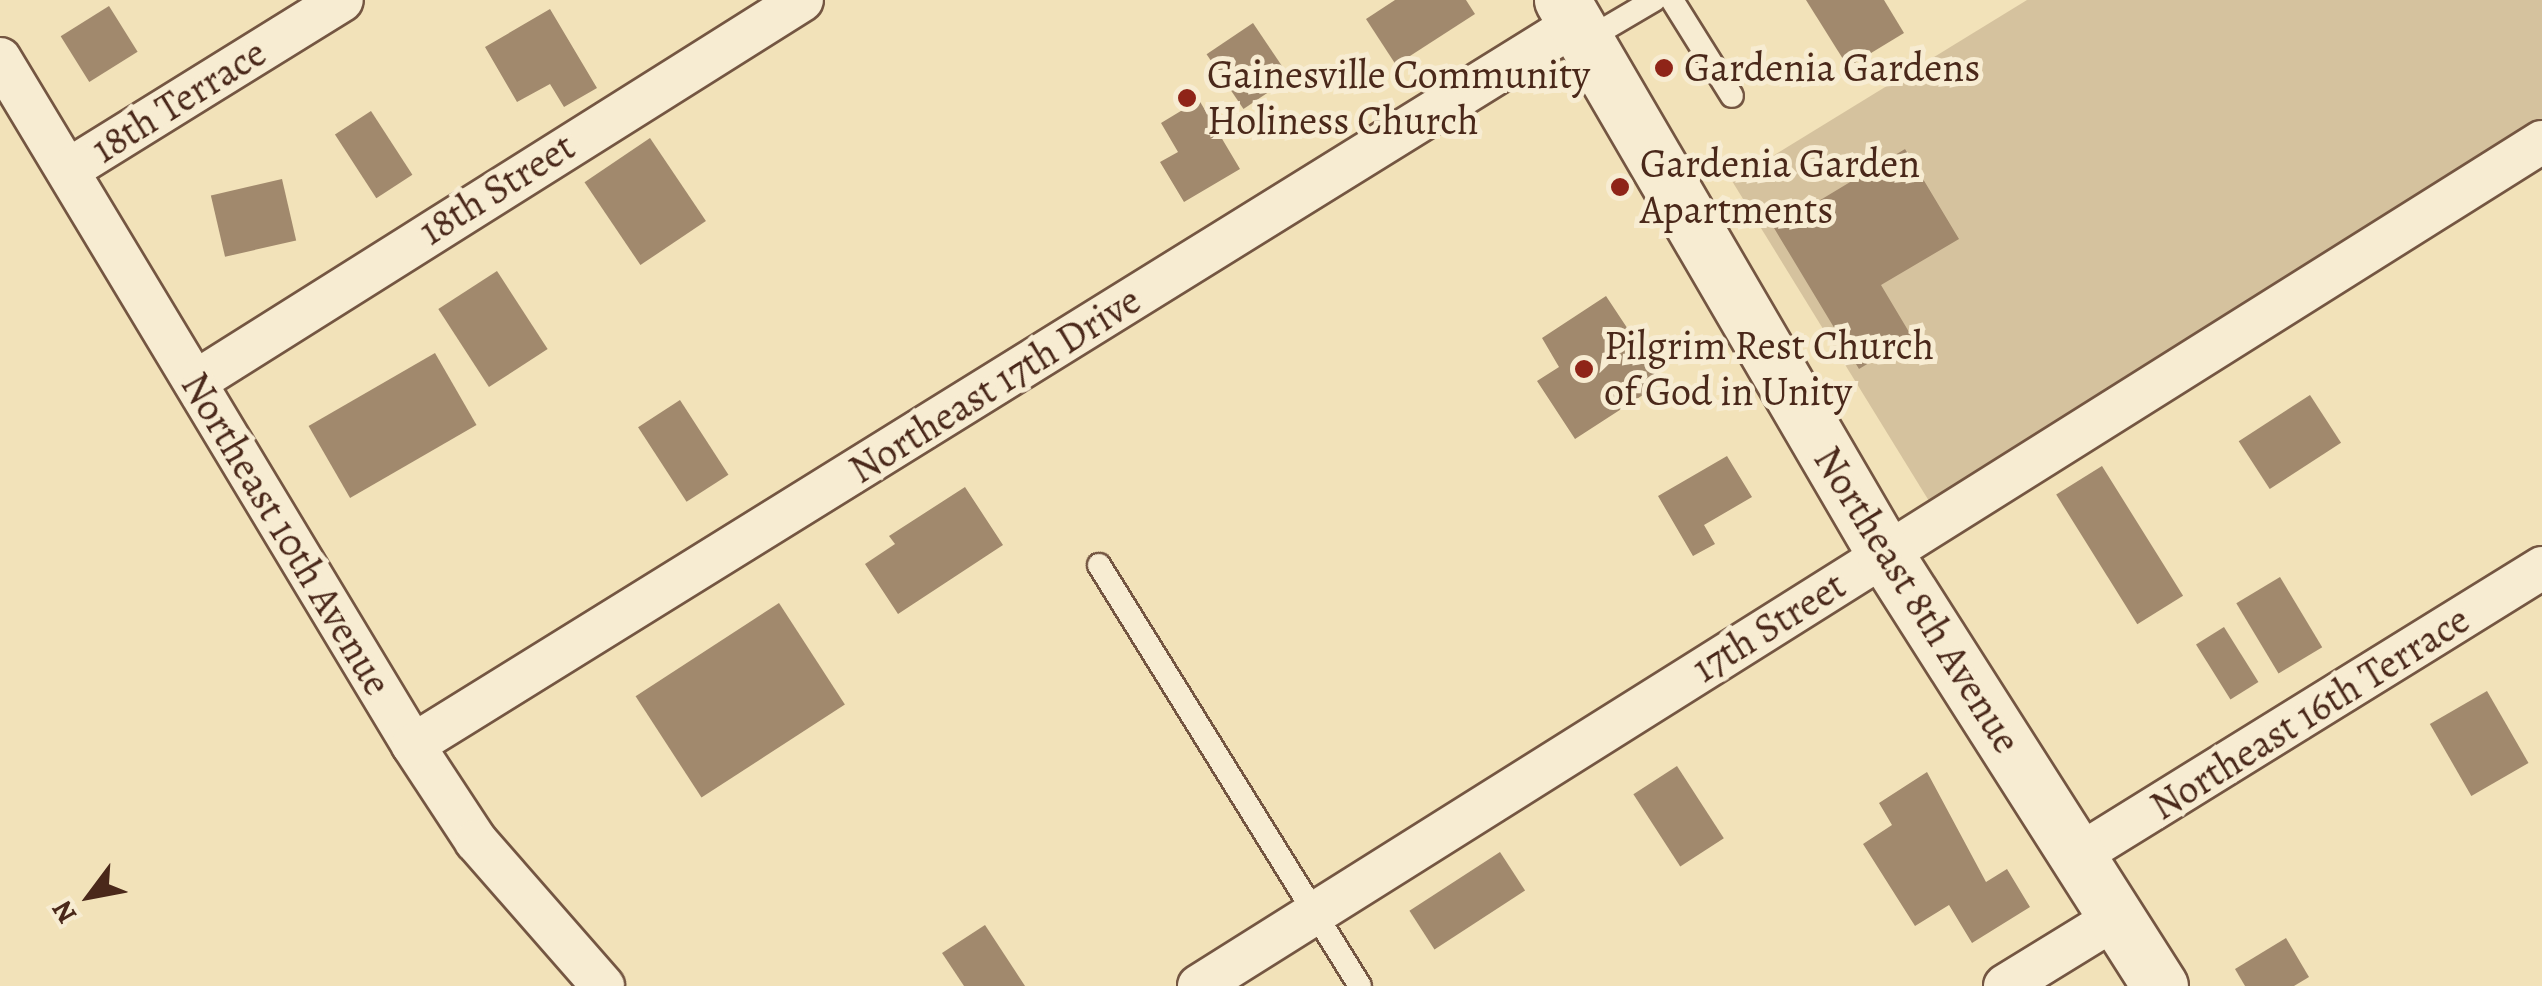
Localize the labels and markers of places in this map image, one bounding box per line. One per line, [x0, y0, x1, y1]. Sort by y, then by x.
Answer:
place label: Gardenia Gardens [1684, 44, 1980, 92]
place label: Gainesville Community Holiness Church [1207, 51, 1590, 145]
marker: Gardenia Gardens [1653, 57, 1675, 79]
marker: Gainesville Community Holiness Church [1176, 87, 1198, 109]
place label: Gardenia Garden Apartments [1640, 140, 1920, 234]
marker: Gardenia Garden Apartments [1609, 176, 1631, 198]
place label: Pilgrim Rest Church of God in Unity [1604, 322, 1934, 416]
marker: Pilgrim Rest Church of God in Unity [1573, 358, 1595, 380]

